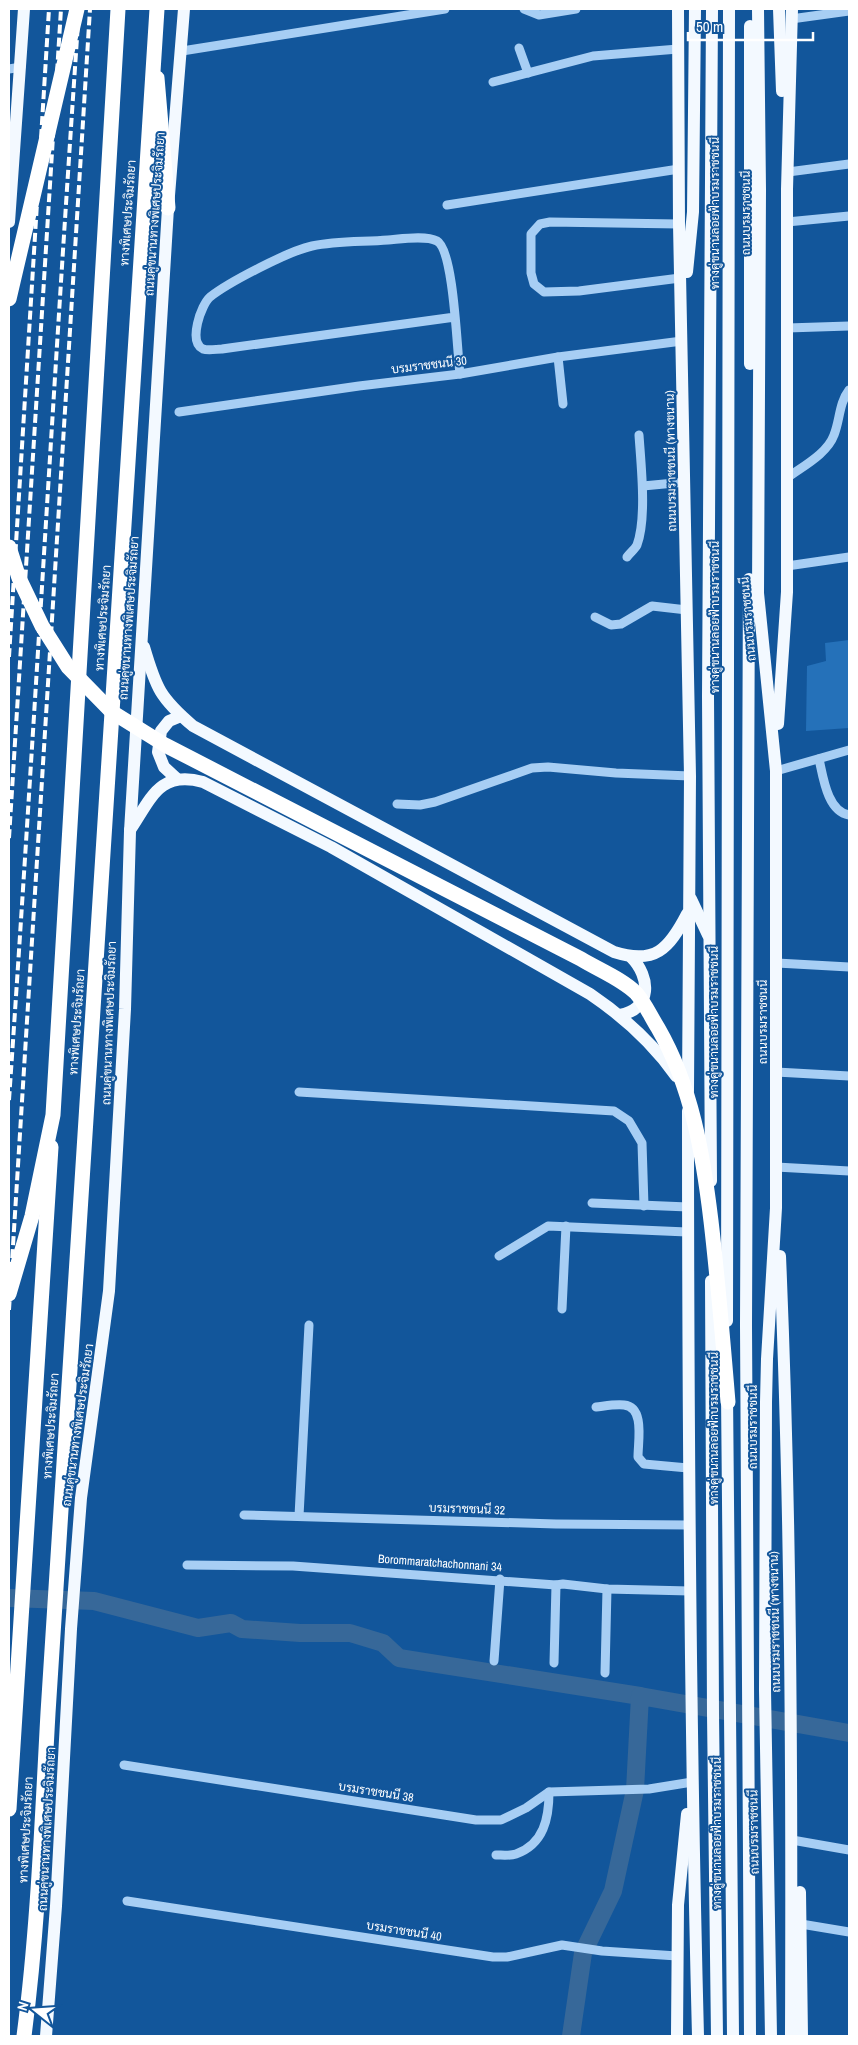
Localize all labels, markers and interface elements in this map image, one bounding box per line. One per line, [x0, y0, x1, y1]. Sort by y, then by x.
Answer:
scale bar [688, 10, 813, 42]
text: 50 m [696, 16, 723, 37]
street label: ถนนคู่ขนานทางพิเศษประจิมรัถยา [141, 132, 169, 296]
street label: ทางคู่ขนานลอยฟ้าบรมราชชนนี [707, 136, 723, 289]
street label: ทางพิเศษประจิมรัถยา [116, 159, 140, 267]
street label: ถนนบรมราชชนนี [738, 170, 754, 255]
street label: บรมราชชนนี 30 [390, 352, 468, 378]
street label: ถนนบรมราชชนนี (ทางขนาน) [662, 390, 680, 532]
street label: ถนนคู่ขนานทางพิเศษประจิมรัถยา [115, 536, 143, 700]
street label: ทางคู่ขนานลอยฟ้าบรมราชชนนี [707, 540, 723, 693]
street label: ทางพิเศษประจิมรัถยา [91, 564, 115, 672]
street label: ถนนบรมราชชนนี [736, 576, 760, 662]
street label: ถนนคู่ขนานทางพิเศษประจิมรัถยา [98, 941, 120, 1105]
street label: ทางคู่ขนานลอยฟ้าบรมราชชนนี [706, 945, 722, 1098]
street label: ทางพิเศษประจิมรัถยา [65, 968, 89, 1076]
street label: ถนนบรมราชชนนี [755, 979, 771, 1064]
street label: ถนนคู่ขนานทางพิเศษประจิมรัถยา [59, 1343, 97, 1507]
street label: ทางคู่ขนานลอยฟ้าบรมราชชนนี [706, 1351, 722, 1504]
street label: ทางพิเศษประจิมรัถยา [39, 1372, 63, 1480]
street label: ถนนบรมราชชนนี [745, 1384, 761, 1469]
street label: บรมราชชนนี 32 [429, 1500, 505, 1518]
street label: Borommaratchachonnani 34 [378, 1551, 503, 1575]
street label: ถนนบรมราชชนนี (ทางขนาน) [766, 1551, 784, 1693]
street label: ถนนคู่ขนานทางพิเศษประจิมรัถยา [35, 1747, 59, 1911]
street label: ทางคู่ขนานลอยฟ้าบรมราชชนนี [709, 1756, 725, 1909]
street label: ทางพิเศษประจิมรัถยา [15, 1776, 37, 1884]
street label: บรมราชชนนี 38 [337, 1778, 415, 1806]
street label: ถนนบรมราชชนนี [745, 1789, 763, 1874]
street label: บรมราชชนนี 40 [365, 1917, 443, 1945]
north arrow [10, 1985, 60, 2035]
text: N [13, 2000, 32, 2013]

